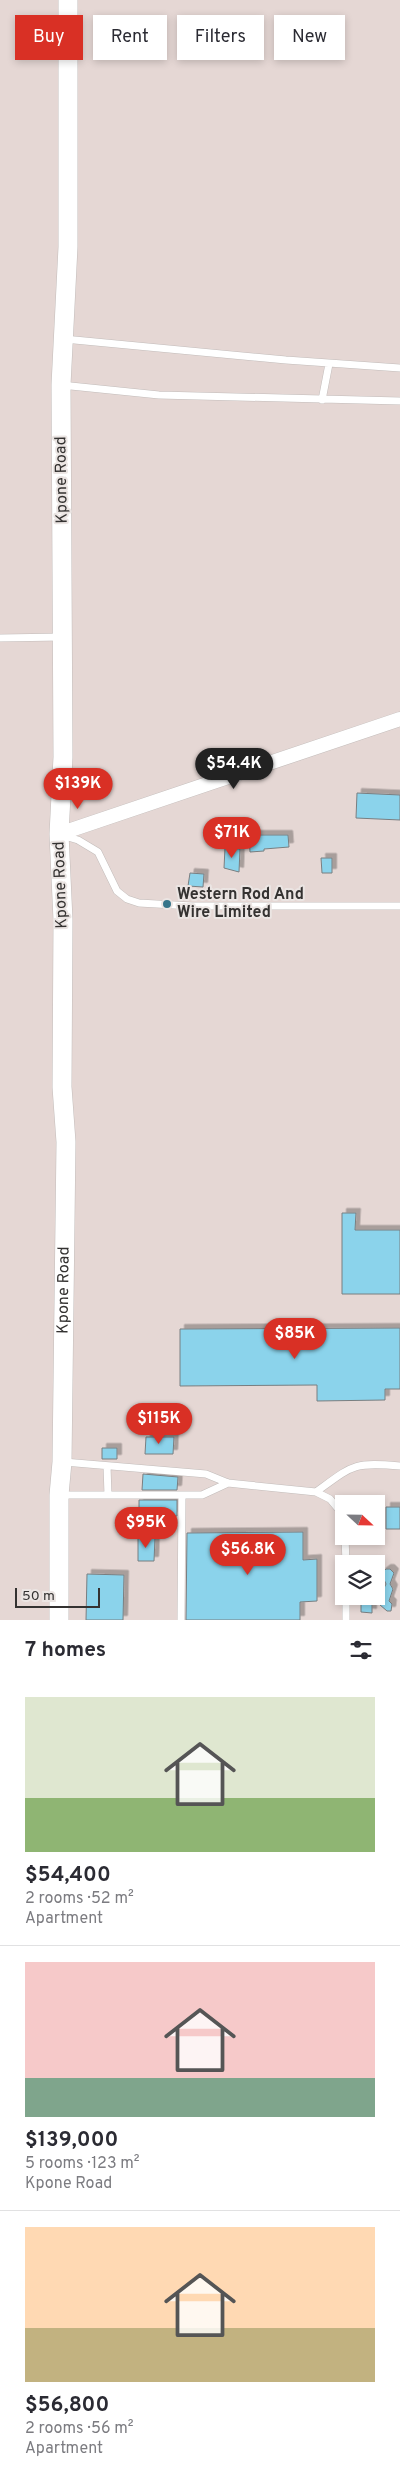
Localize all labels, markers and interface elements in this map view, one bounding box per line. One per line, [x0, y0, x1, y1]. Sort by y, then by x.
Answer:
chip: Buy [15, 15, 83, 60]
chip: Rent [93, 15, 167, 60]
chip: Filters [177, 15, 264, 60]
chip: New [274, 15, 345, 60]
street label: Kpone Road [51, 436, 73, 524]
pin: $54.4K [193, 748, 275, 790]
text: $54.4K [206, 754, 262, 774]
pin: $139K [43, 768, 113, 810]
text: $139K [55, 774, 101, 794]
pin: $71K [202, 816, 262, 859]
text: $71K [214, 823, 250, 843]
street label: Kpone Road [49, 841, 73, 929]
place label: Western Rod And Wire Limited [177, 885, 304, 923]
marker: Western Rod And Wire Limited [161, 898, 173, 910]
street label: Kpone Road [54, 1246, 75, 1334]
pin: $85K [265, 1318, 325, 1360]
text: $85K [275, 1324, 315, 1344]
pin: $115K [124, 1402, 194, 1445]
text: $115K [137, 1409, 181, 1429]
north arrow [335, 1495, 385, 1545]
map controls [335, 1495, 385, 1605]
pin: $95K [116, 1506, 176, 1549]
text: $95K [126, 1513, 166, 1533]
pin: $56.8K [207, 1534, 289, 1576]
text: $56.8K [221, 1540, 275, 1560]
button: layers [335, 1555, 385, 1605]
scale bar [15, 1585, 100, 1608]
text: 50 m [22, 1588, 55, 1605]
icon: filters [347, 1636, 375, 1664]
text: 7 homes [25, 1637, 106, 1664]
icon: home [155, 1729, 245, 1819]
text: $54,400 [25, 1862, 111, 1889]
text: 2 rooms · 52 m² [25, 1889, 134, 1909]
text: Apartment [25, 1909, 103, 1929]
icon: home [155, 1995, 245, 2085]
text: $139,000 [25, 2127, 118, 2154]
text: 5 rooms · 123 m² [25, 2154, 140, 2174]
text: Kpone Road [25, 2174, 112, 2194]
icon: home [155, 2260, 245, 2350]
text: $56,800 [25, 2392, 109, 2419]
text: 2 rooms · 56 m² [25, 2419, 134, 2439]
text: Apartment [25, 2439, 103, 2459]

